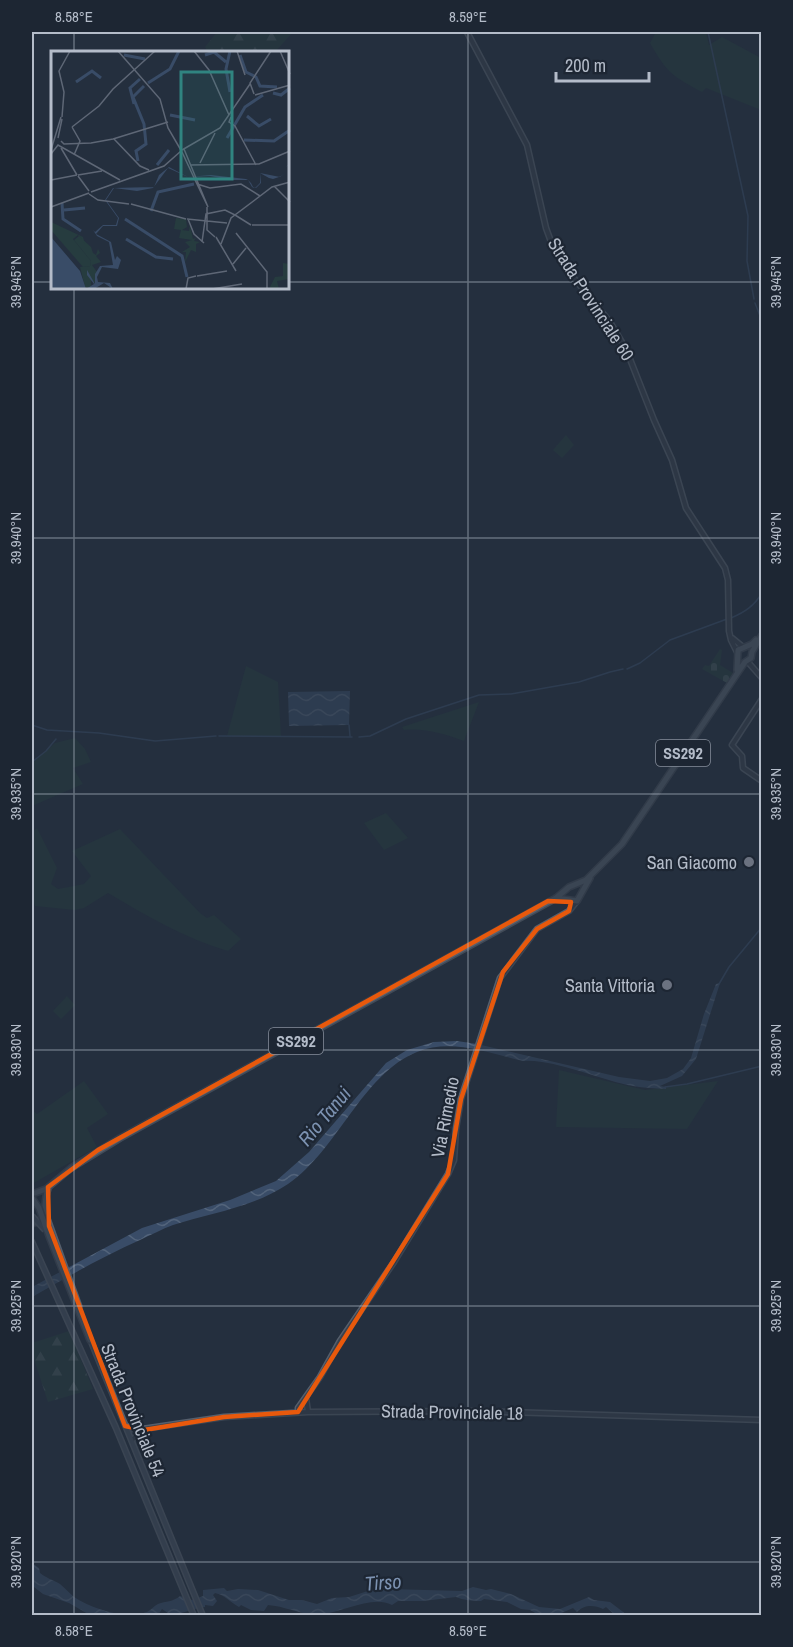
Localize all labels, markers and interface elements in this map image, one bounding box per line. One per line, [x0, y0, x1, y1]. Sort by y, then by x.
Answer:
text: 8.58°E [55, 6, 93, 27]
text: 8.59°E [449, 6, 487, 27]
scale bar [556, 45, 649, 83]
inset map [51, 51, 290, 290]
text: 200 m [565, 53, 606, 78]
street label: Strada Provinciale 60 [542, 233, 640, 365]
text: 39.945°N [5, 256, 26, 308]
text: 39.945°N [765, 256, 786, 308]
text: 39.940°N [5, 512, 26, 564]
text: 39.940°N [765, 512, 786, 564]
road number: SS292 [656, 740, 710, 766]
text: 39.935°N [5, 768, 26, 820]
text: 39.935°N [765, 768, 786, 820]
place label: San Giacomo [647, 850, 737, 875]
marker: San Giacomo [742, 855, 756, 869]
place label: Santa Vittoria [565, 973, 655, 998]
marker: Santa Vittoria [660, 978, 674, 992]
text: 39.930°N [5, 1024, 26, 1076]
text: 39.930°N [765, 1024, 786, 1076]
road number: SS292 [269, 1028, 323, 1054]
street label: Via Rimedio [425, 1074, 465, 1160]
water label: Rio Tanui [291, 1080, 357, 1151]
text: 39.925°N [5, 1280, 26, 1332]
text: 39.925°N [765, 1280, 786, 1332]
street label: Strada Provinciale 54 [95, 1340, 171, 1480]
street label: Strada Provinciale 18 [381, 1398, 523, 1426]
text: 39.920°N [5, 1536, 26, 1588]
text: 39.920°N [765, 1536, 786, 1588]
water label: Tirso [364, 1567, 402, 1597]
text: 8.58°E [55, 1620, 93, 1641]
text: 8.59°E [449, 1620, 487, 1641]

